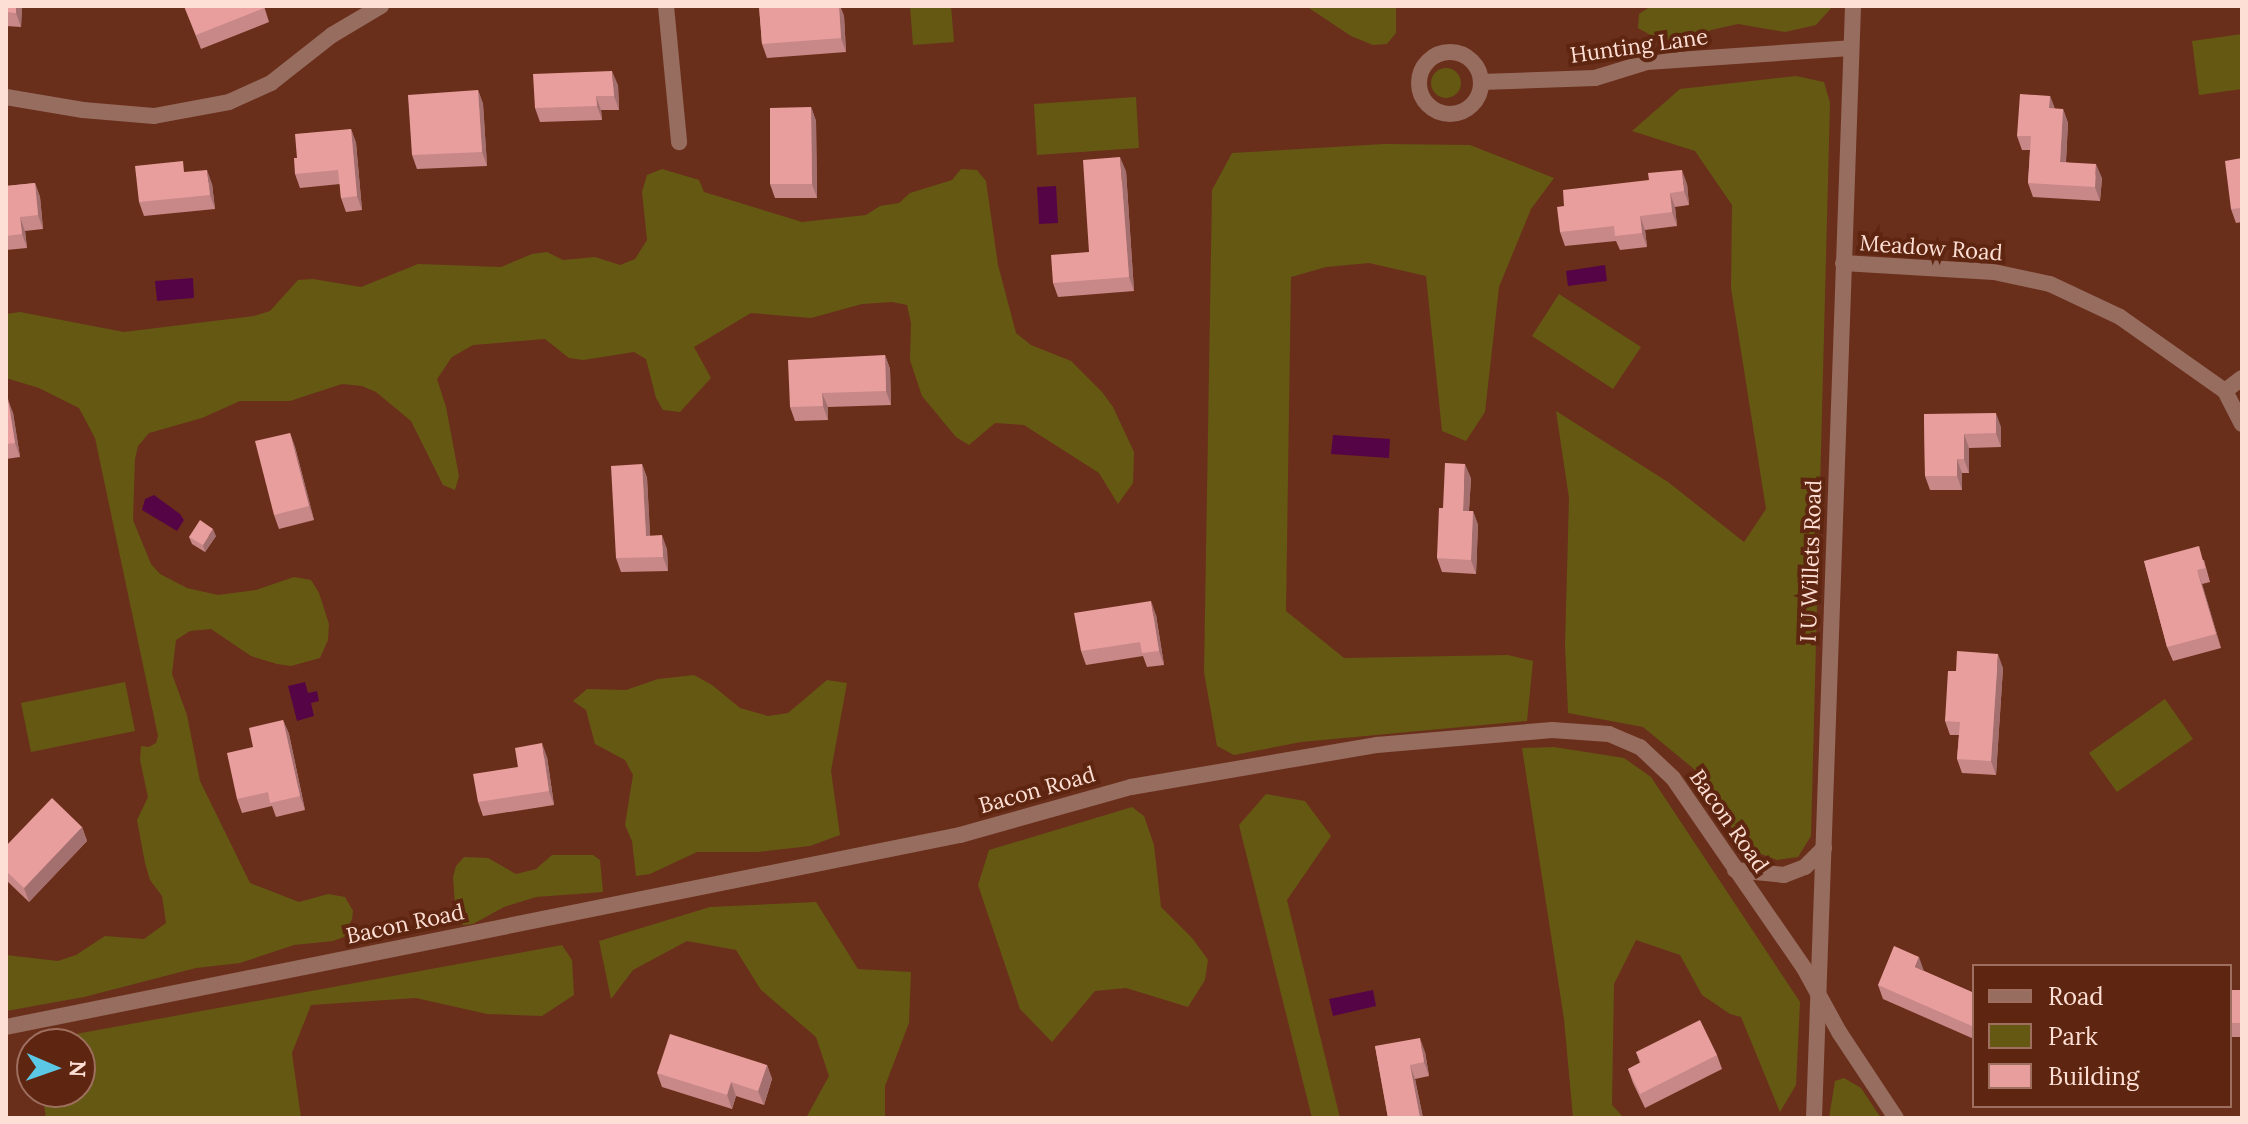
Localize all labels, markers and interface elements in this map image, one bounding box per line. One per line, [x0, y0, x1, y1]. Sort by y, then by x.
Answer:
street label: Hunting Lane [1568, 23, 1710, 69]
street label: Meadow Road [1858, 230, 2004, 266]
street label: I U Willets Road [1795, 479, 1827, 643]
street label: Bacon Road [976, 761, 1098, 819]
street label: Bacon Road [1684, 764, 1774, 878]
street label: Bacon Road [344, 899, 466, 949]
legend [1972, 964, 2232, 1108]
text: Road [2048, 981, 2104, 1012]
text: Park [2048, 1021, 2098, 1052]
north arrow [16, 1028, 96, 1108]
text: N [64, 1060, 92, 1078]
text: Building [2048, 1061, 2139, 1092]

